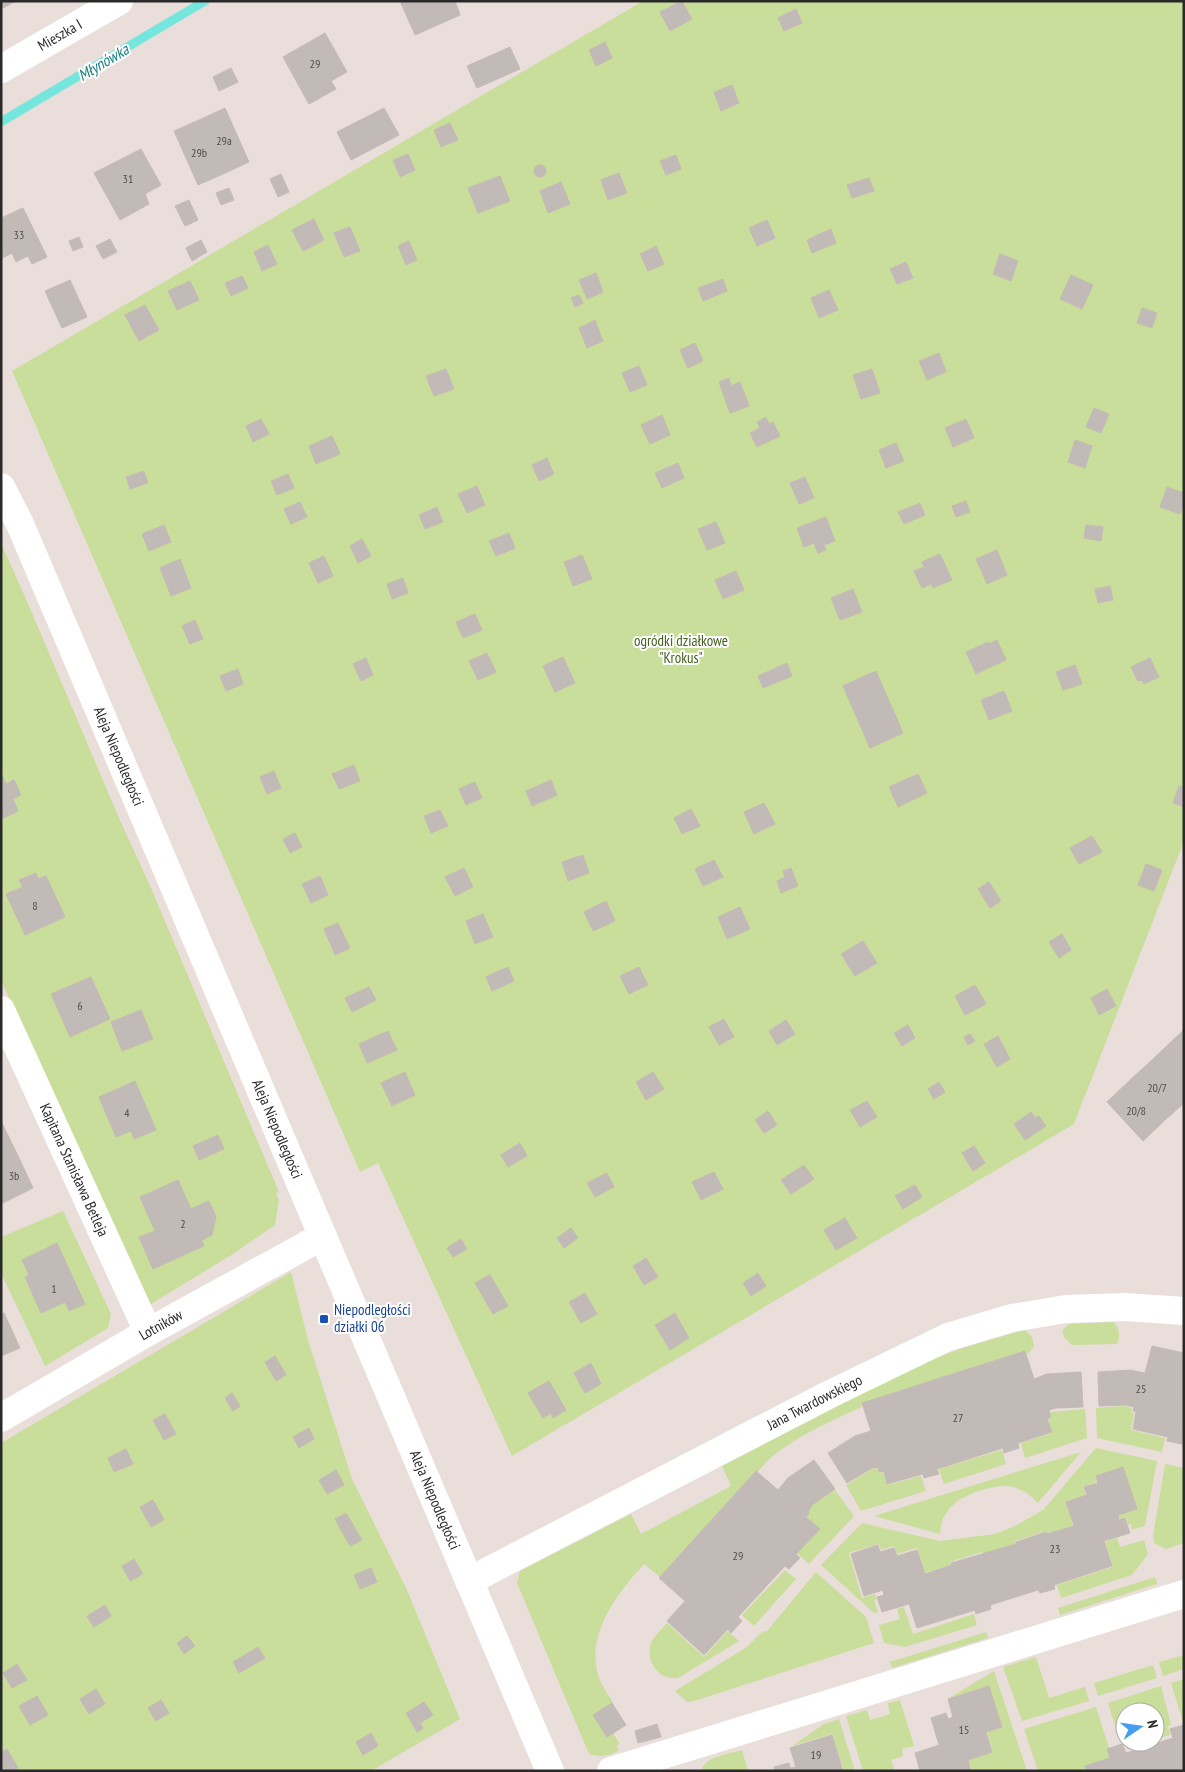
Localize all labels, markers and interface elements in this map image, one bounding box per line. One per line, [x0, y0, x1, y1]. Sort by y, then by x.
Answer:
street label: Mieszka I [34, 14, 85, 55]
water label: Młynówka [74, 38, 133, 85]
house number: 29 [310, 56, 320, 71]
house number: 29a [216, 133, 232, 148]
house number: 29b [191, 145, 207, 160]
house number: 31 [123, 171, 133, 186]
house number: 33 [14, 227, 24, 242]
park label: ogródki działkowe "Krokus" [634, 631, 728, 667]
street label: Aleja Niepodległości [90, 704, 149, 809]
house number: 8 [32, 898, 38, 913]
house number: 6 [77, 998, 83, 1013]
street label: Aleja Niepodległości [248, 1076, 307, 1181]
house number: 20/7 [1147, 1080, 1167, 1095]
street label: Kapitana Stanisława Betleja [36, 1100, 113, 1239]
house number: 20/8 [1126, 1103, 1146, 1118]
house number: 4 [124, 1105, 130, 1120]
house number: 3b [9, 1168, 19, 1183]
house number: 2 [180, 1216, 186, 1231]
house number: 1 [51, 1281, 57, 1296]
place label: Niepodległości działki 06 [334, 1300, 411, 1336]
street label: Lotników [135, 1305, 186, 1344]
marker: Niepodległości działki 06 [318, 1313, 330, 1325]
street label: Jana Twardowskiego [763, 1370, 865, 1434]
house number: 25 [1136, 1381, 1146, 1396]
house number: 27 [953, 1410, 963, 1425]
street label: Aleja Niepodległości [406, 1447, 465, 1552]
house number: 23 [1050, 1541, 1060, 1556]
house number: 29 [733, 1548, 743, 1563]
north arrow [1115, 1702, 1165, 1752]
text: N [1143, 1718, 1162, 1730]
house number: 15 [959, 1722, 969, 1737]
house number: 19 [811, 1747, 821, 1762]

